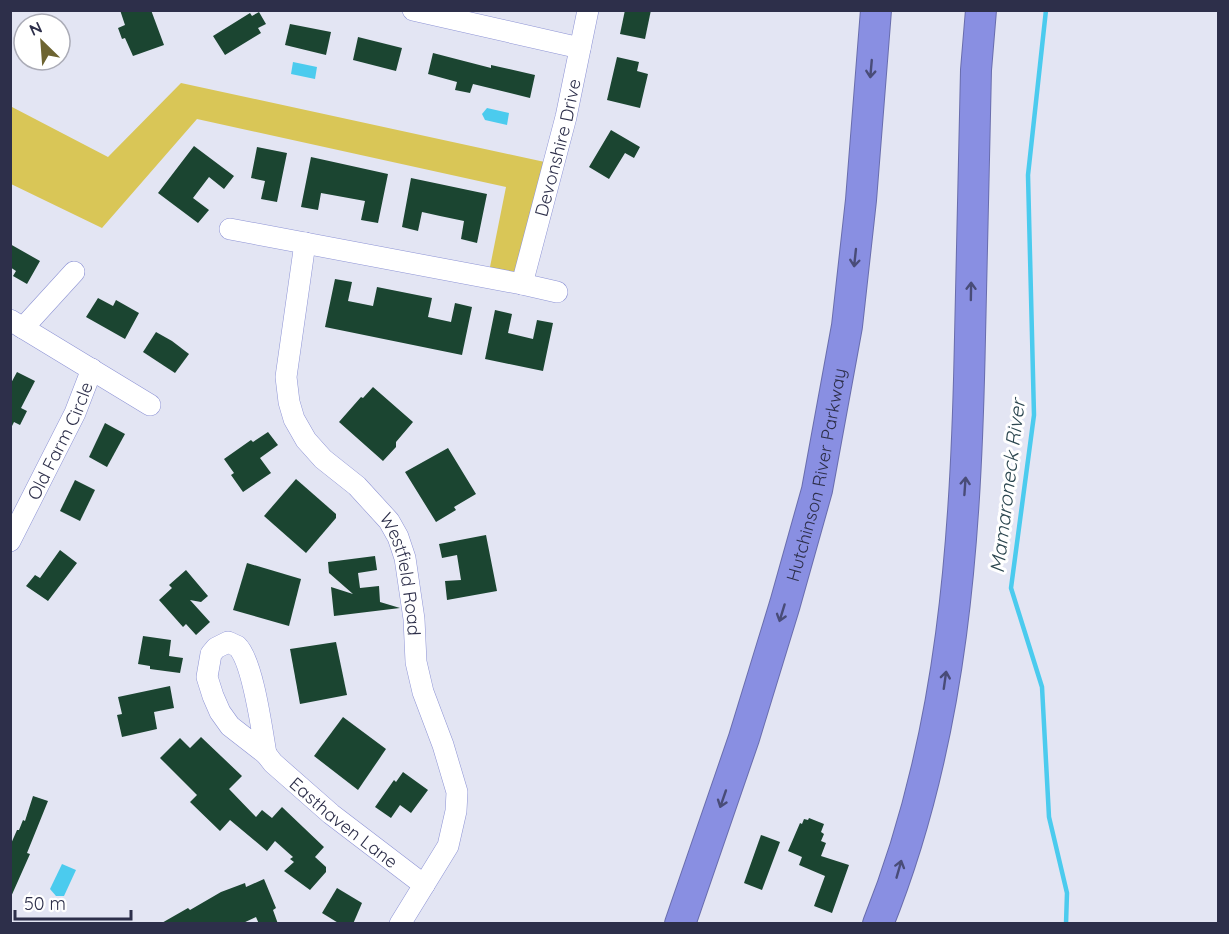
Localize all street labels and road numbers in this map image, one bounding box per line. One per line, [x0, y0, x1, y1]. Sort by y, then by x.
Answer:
street label: Devonshire Drive [529, 76, 585, 219]
street label: Hutchinson River Parkway [780, 366, 851, 584]
street label: Old Farm Circle [21, 378, 97, 504]
street label: Westfield Road [375, 508, 426, 636]
street label: Easthaven Lane [285, 772, 403, 873]

